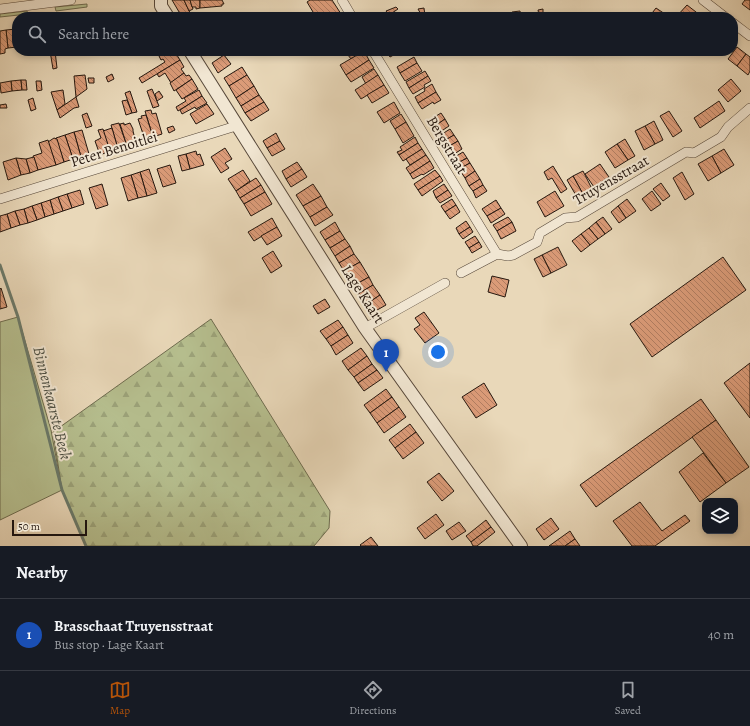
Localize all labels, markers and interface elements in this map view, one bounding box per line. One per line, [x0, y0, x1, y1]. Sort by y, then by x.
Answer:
search box [12, 12, 738, 56]
icon: search [26, 23, 48, 45]
text: Search here [58, 24, 129, 44]
street label: Bergstraat [422, 112, 472, 178]
street label: Peter Benoitlei [68, 126, 160, 172]
street label: Truyensstraat [569, 150, 653, 210]
street label: Lage Kaart [337, 261, 389, 327]
pin: 1 [373, 339, 399, 372]
your location [428, 342, 448, 362]
water label: Binnenkaarste Beek [27, 344, 77, 462]
map controls [702, 498, 738, 534]
button: layers [702, 498, 738, 534]
scale bar [12, 518, 87, 537]
text: 50 m [18, 519, 40, 534]
text: Nearby [16, 561, 67, 584]
text: Brasschaat Truyensstraat [54, 616, 213, 636]
text: 1 [27, 626, 31, 643]
text: 40 m [708, 626, 734, 643]
text: Bus stop · Lage Kaart [54, 636, 164, 653]
tab: Map [109, 679, 131, 718]
tab: Directions [349, 679, 397, 718]
tab: Saved [615, 679, 641, 718]

